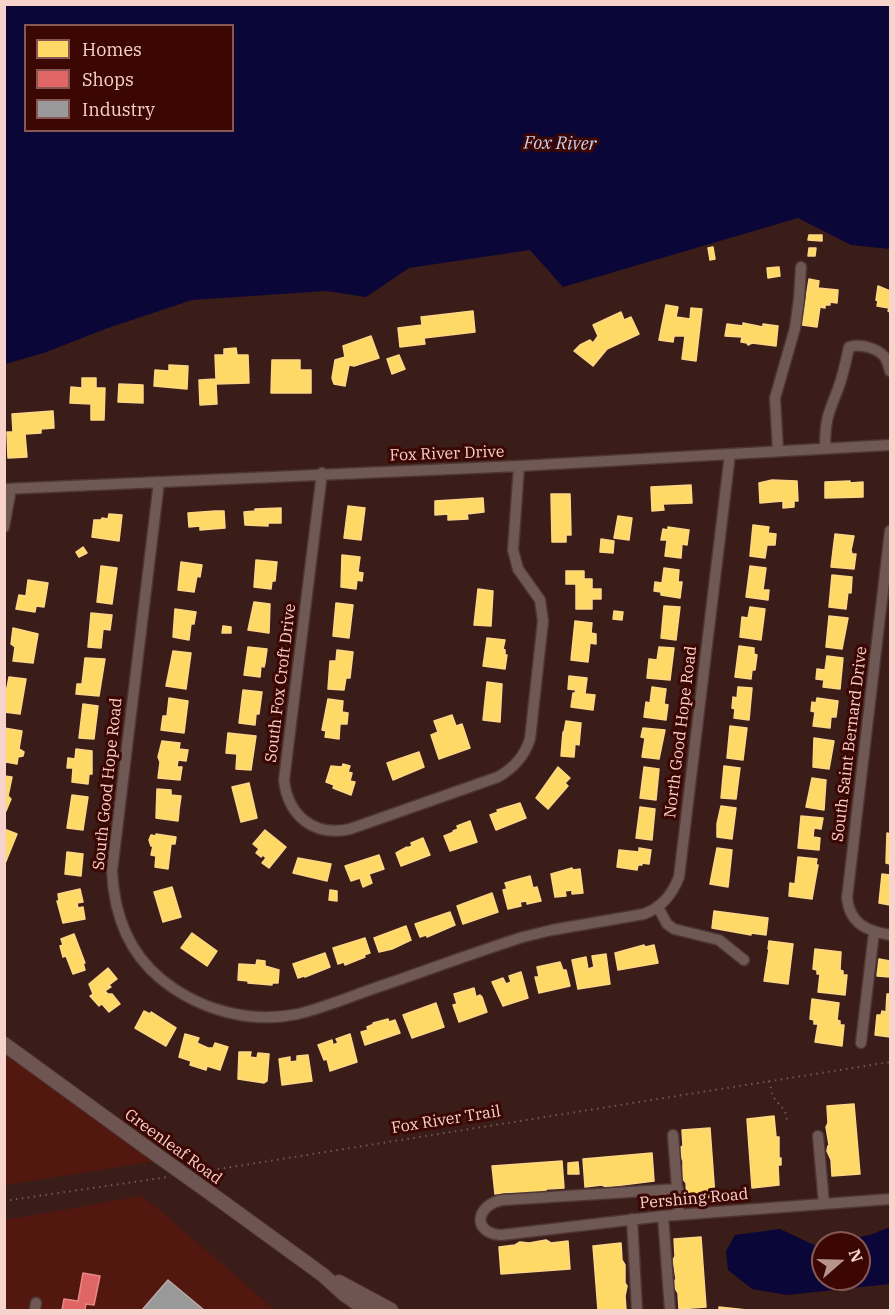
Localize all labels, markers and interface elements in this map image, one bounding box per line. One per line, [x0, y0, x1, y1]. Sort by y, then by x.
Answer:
legend [24, 24, 234, 132]
text: Homes [82, 38, 142, 61]
text: Shops [82, 68, 134, 91]
text: Industry [82, 98, 155, 121]
water label: Fox River [523, 133, 597, 155]
street label: Fox River Drive [389, 442, 505, 466]
street label: South Fox Croft Drive [262, 602, 300, 764]
street label: North Good Hope Road [661, 645, 701, 819]
street label: South Saint Bernard Drive [828, 645, 872, 843]
street label: South Good Hope Road [89, 697, 127, 871]
street label: Fox River Trail [390, 1102, 502, 1138]
street label: Greenleaf Road [121, 1105, 225, 1189]
street label: Pershing Road [639, 1185, 749, 1213]
north arrow [811, 1231, 871, 1291]
text: N [844, 1246, 868, 1265]

